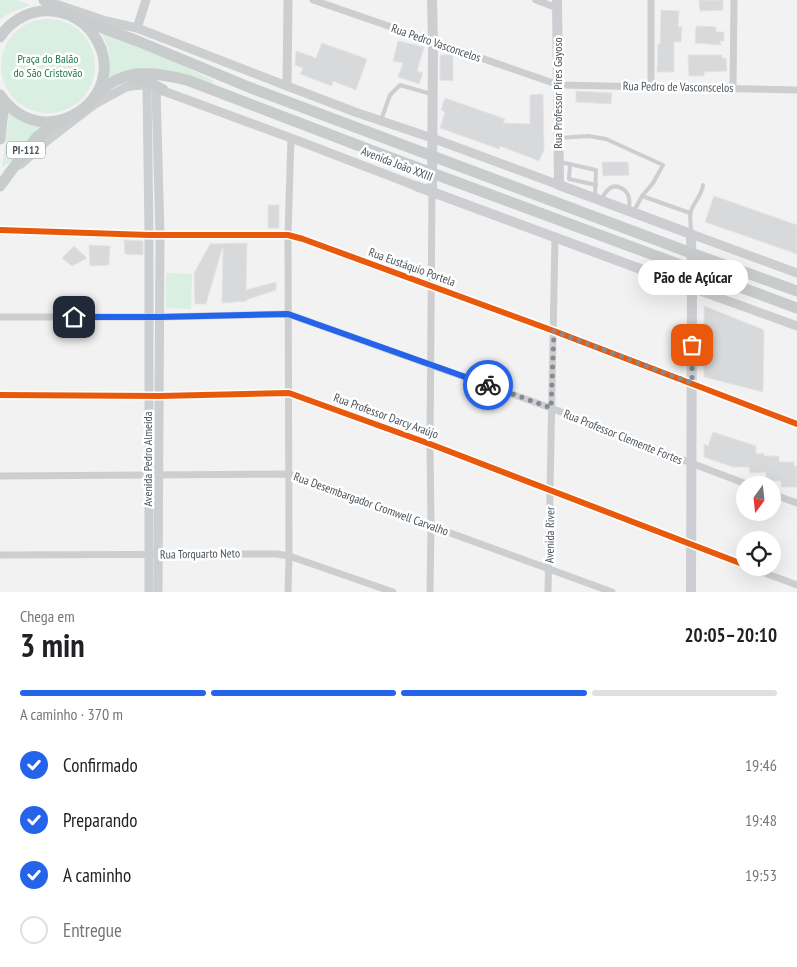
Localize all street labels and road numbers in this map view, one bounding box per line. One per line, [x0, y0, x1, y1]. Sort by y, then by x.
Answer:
street label: Rua Pedro Vasconcelos [389, 20, 483, 65]
street label: Rua Professor Pires Gayoso [550, 37, 565, 149]
street label: Rua Pedro de Vasconscelos [623, 78, 733, 95]
road number: PI-112 [7, 142, 45, 158]
street label: Avenida João XXIII [359, 143, 435, 184]
street label: Rua Eustáquio Portela [367, 244, 458, 289]
street label: Rua Professor Darcy Araújo [332, 390, 441, 441]
street label: Rua Professor Clemente Fortes [562, 406, 685, 467]
street label: Avenida Pedro Almeida [140, 411, 155, 507]
street label: Rua Desembargador Cromwell Carvalho [292, 468, 451, 539]
street label: Avenida River [542, 506, 558, 563]
street label: Rua Torquarto Neto [160, 545, 240, 562]

